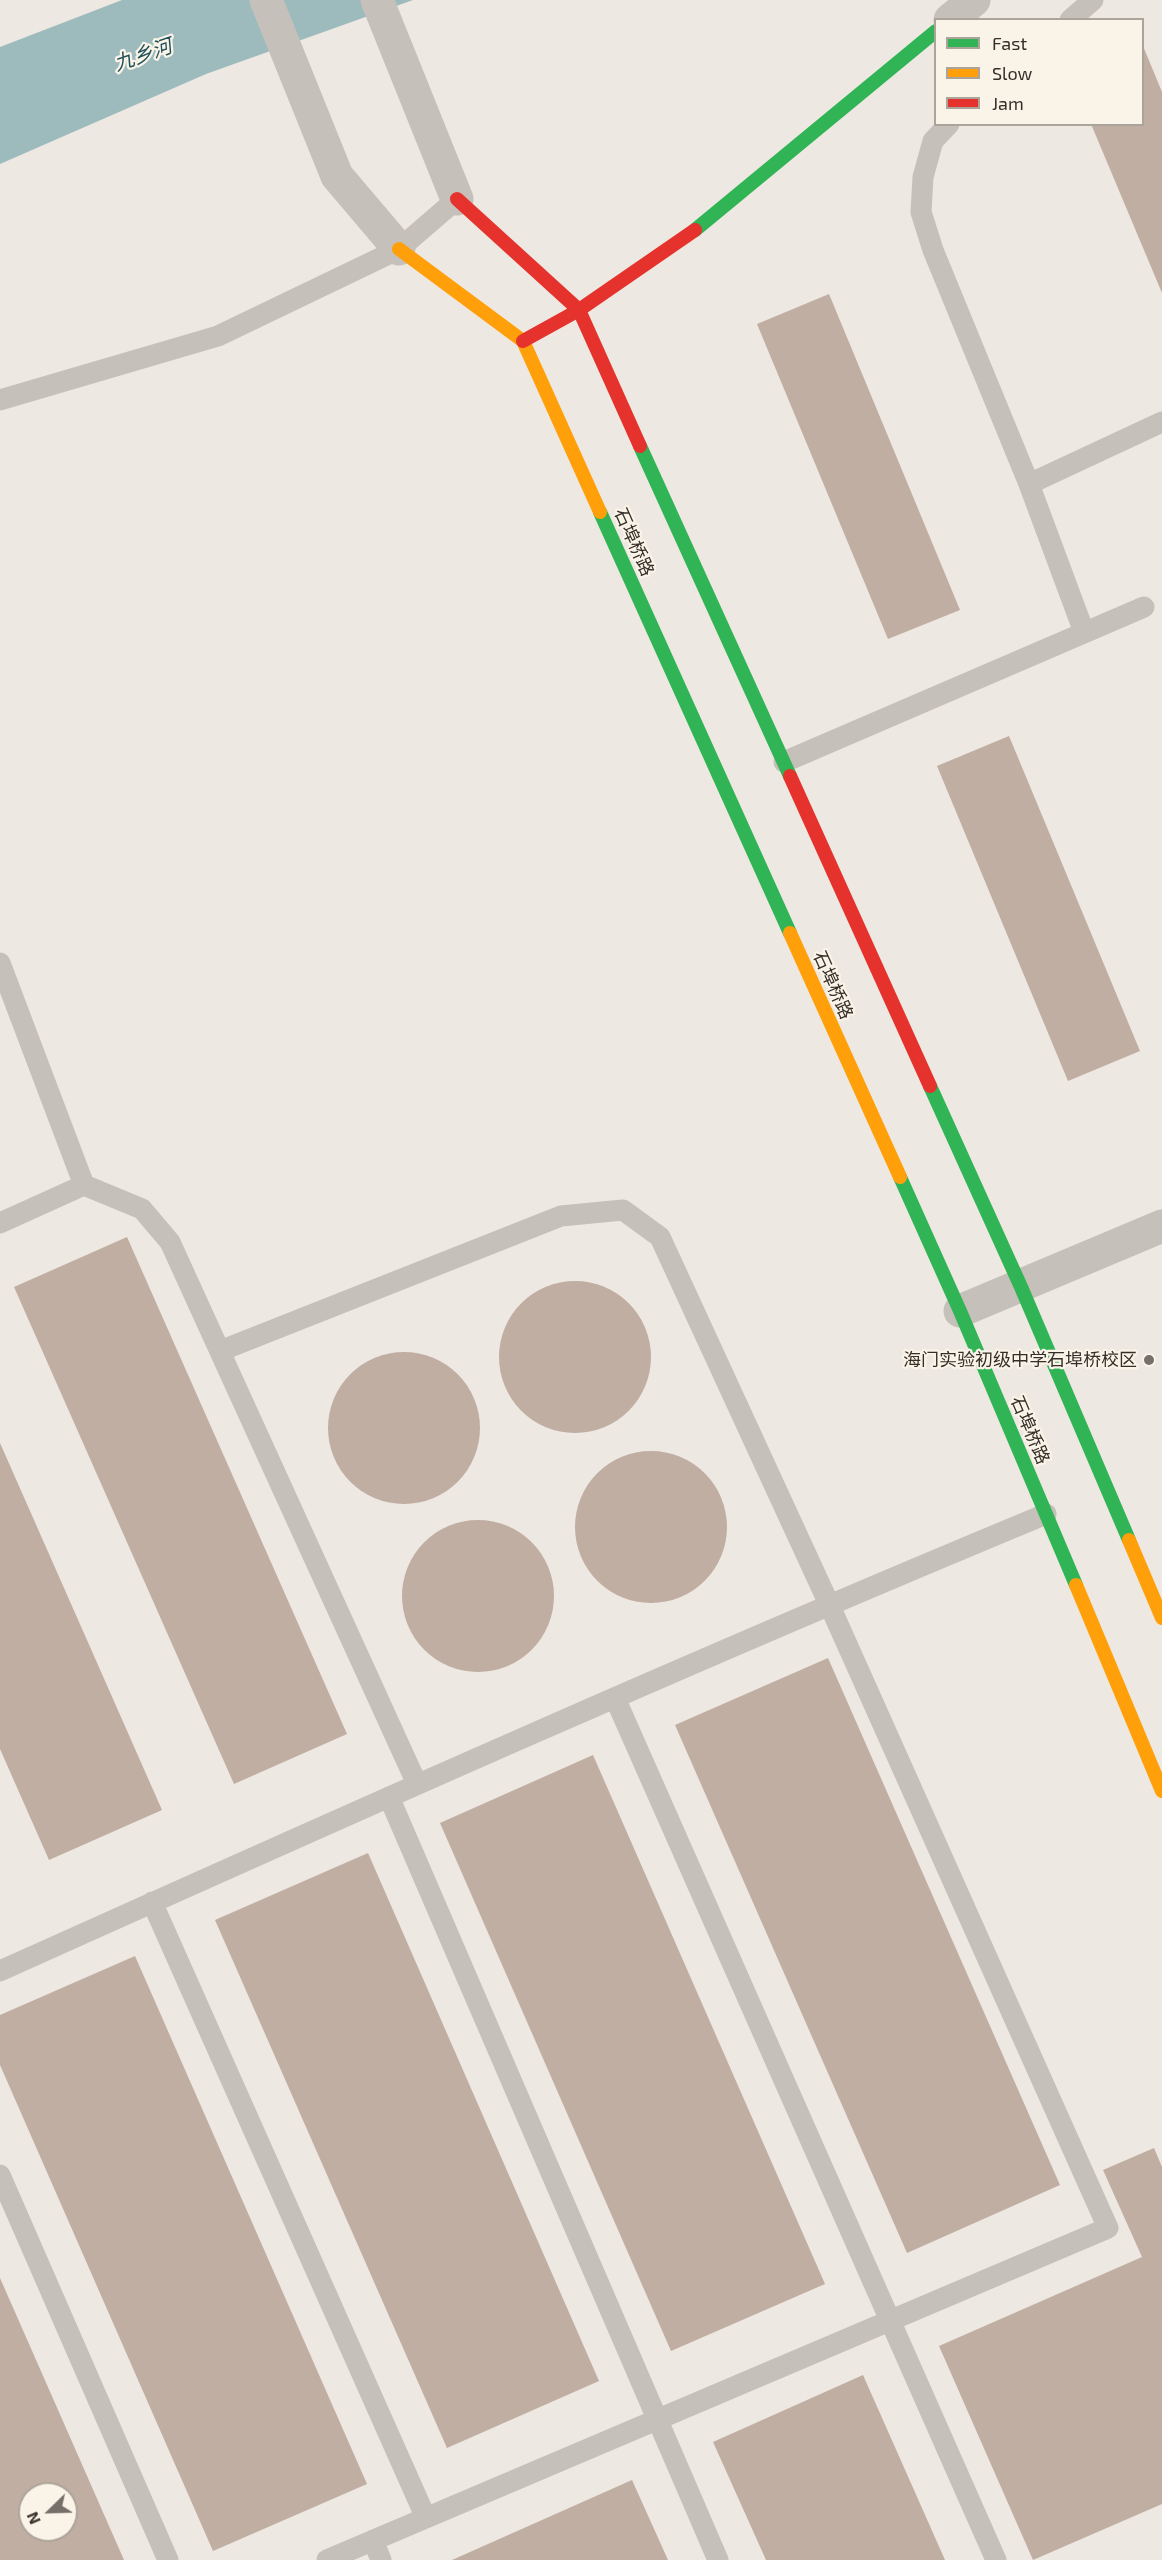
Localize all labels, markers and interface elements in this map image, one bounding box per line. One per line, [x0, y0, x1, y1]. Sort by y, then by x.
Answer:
legend [934, 18, 1144, 126]
text: Fast [992, 32, 1027, 54]
water label: 九乡河 [111, 34, 175, 76]
text: Slow [992, 62, 1032, 84]
text: Jam [992, 92, 1024, 114]
street label: 石埠桥路 [609, 505, 659, 579]
street label: 石埠桥路 [808, 948, 858, 1022]
place label: 海门实验初级中学石埠桥校区 [903, 1349, 1137, 1371]
marker: 海门实验初级中学石埠桥校区 [1142, 1353, 1156, 1367]
street label: 石埠桥路 [1006, 1393, 1054, 1467]
north arrow [18, 2482, 78, 2542]
text: N [22, 2509, 44, 2527]

